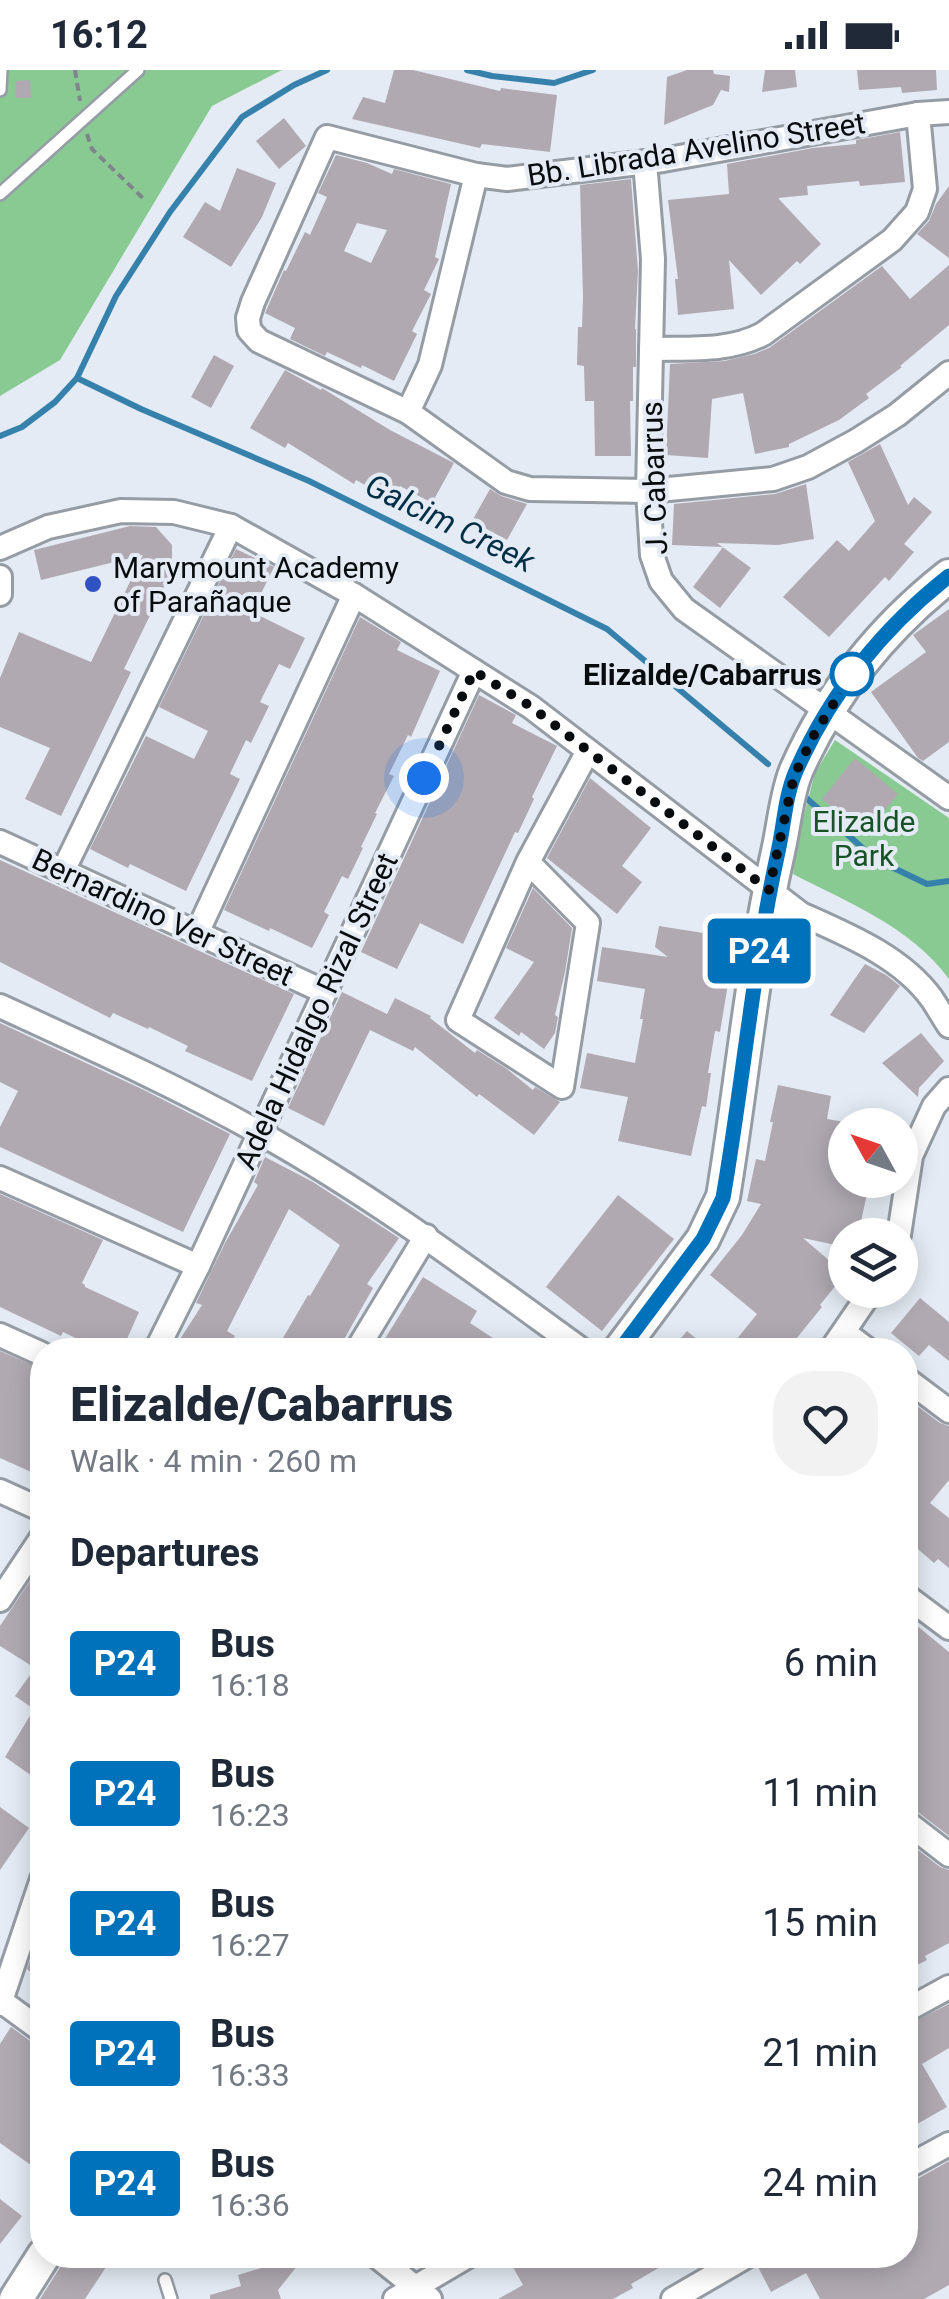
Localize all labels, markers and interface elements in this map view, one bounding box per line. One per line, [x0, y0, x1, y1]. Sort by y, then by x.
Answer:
text: 16:12 [50, 13, 148, 57]
street label: Bb. Librada Avelino Street [525, 105, 867, 193]
street label: J. Cabarrus [634, 401, 674, 555]
water label: Galcim Creek [359, 466, 542, 581]
place label: Marymount Academy of Parañaque [113, 550, 399, 619]
marker: Marymount Academy of Parañaque [82, 573, 104, 595]
marker: Elizalde/Cabarrus [831, 653, 873, 695]
place label: Elizalde/Cabarrus [583, 657, 822, 692]
your location [399, 753, 449, 803]
park label: Elizalde Park [813, 804, 915, 873]
street label: Bernardino Ver Street [27, 841, 299, 993]
street label: Adela Hidalgo Rizal Street [227, 847, 405, 1175]
line badge: P24 [702, 918, 816, 984]
text: P24 [728, 931, 790, 972]
north arrow [828, 1108, 918, 1198]
map controls [828, 1108, 918, 1308]
button: layers [828, 1218, 918, 1308]
button: heart [773, 1371, 878, 1476]
text: Elizalde/Cabarrus [70, 1376, 453, 1433]
text: Walk · 4 min · 260 m [70, 1442, 357, 1480]
text: Departures [70, 1531, 260, 1575]
text: Bus [210, 1622, 275, 1666]
text: 6 min [784, 1641, 878, 1685]
text: P24 [94, 1643, 156, 1684]
text: 16:18 [210, 1666, 290, 1704]
text: Bus [210, 1752, 275, 1796]
text: 11 min [762, 1771, 878, 1815]
text: P24 [94, 1773, 156, 1814]
text: 16:23 [210, 1796, 290, 1834]
text: Bus [210, 1882, 275, 1926]
text: 15 min [762, 1901, 878, 1945]
text: P24 [94, 1903, 156, 1944]
text: 16:27 [210, 1926, 290, 1964]
text: Bus [210, 2012, 275, 2056]
text: 21 min [762, 2031, 878, 2075]
text: P24 [94, 2033, 156, 2074]
text: 16:33 [210, 2056, 290, 2094]
text: Bus [210, 2142, 275, 2186]
text: 24 min [762, 2161, 878, 2205]
text: P24 [94, 2163, 156, 2204]
text: 16:36 [210, 2186, 290, 2224]

